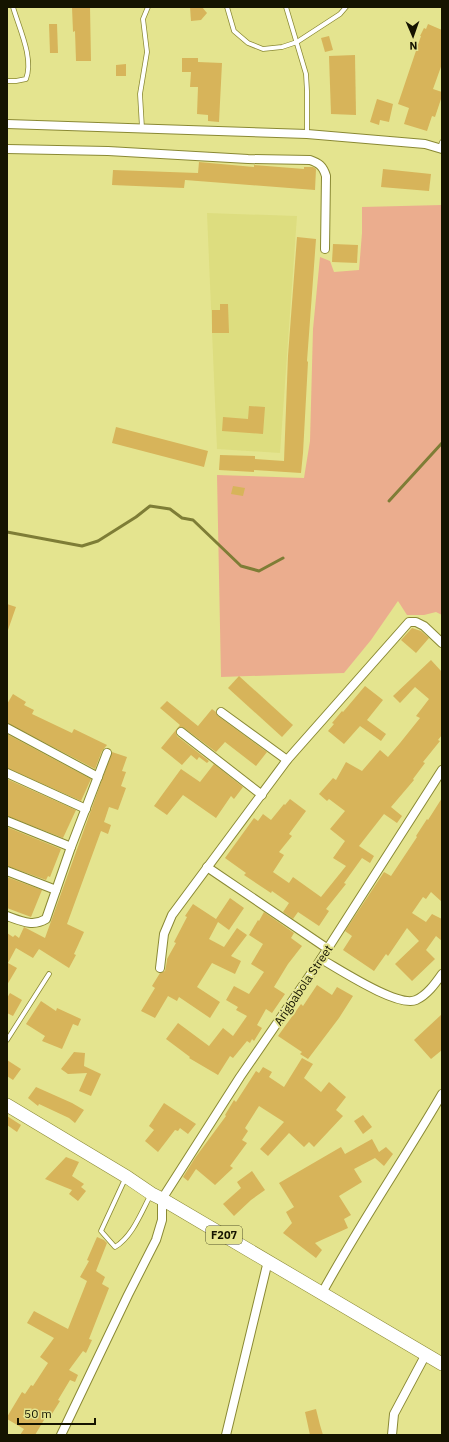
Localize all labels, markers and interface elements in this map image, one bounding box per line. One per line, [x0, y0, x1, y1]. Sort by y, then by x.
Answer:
north arrow [393, 16, 433, 56]
text: N [409, 39, 418, 53]
street label: Arigbabola Street [271, 942, 335, 1028]
road number: F207 [206, 1226, 242, 1244]
scale bar [18, 1400, 95, 1426]
text: 50 m [24, 1406, 52, 1421]

